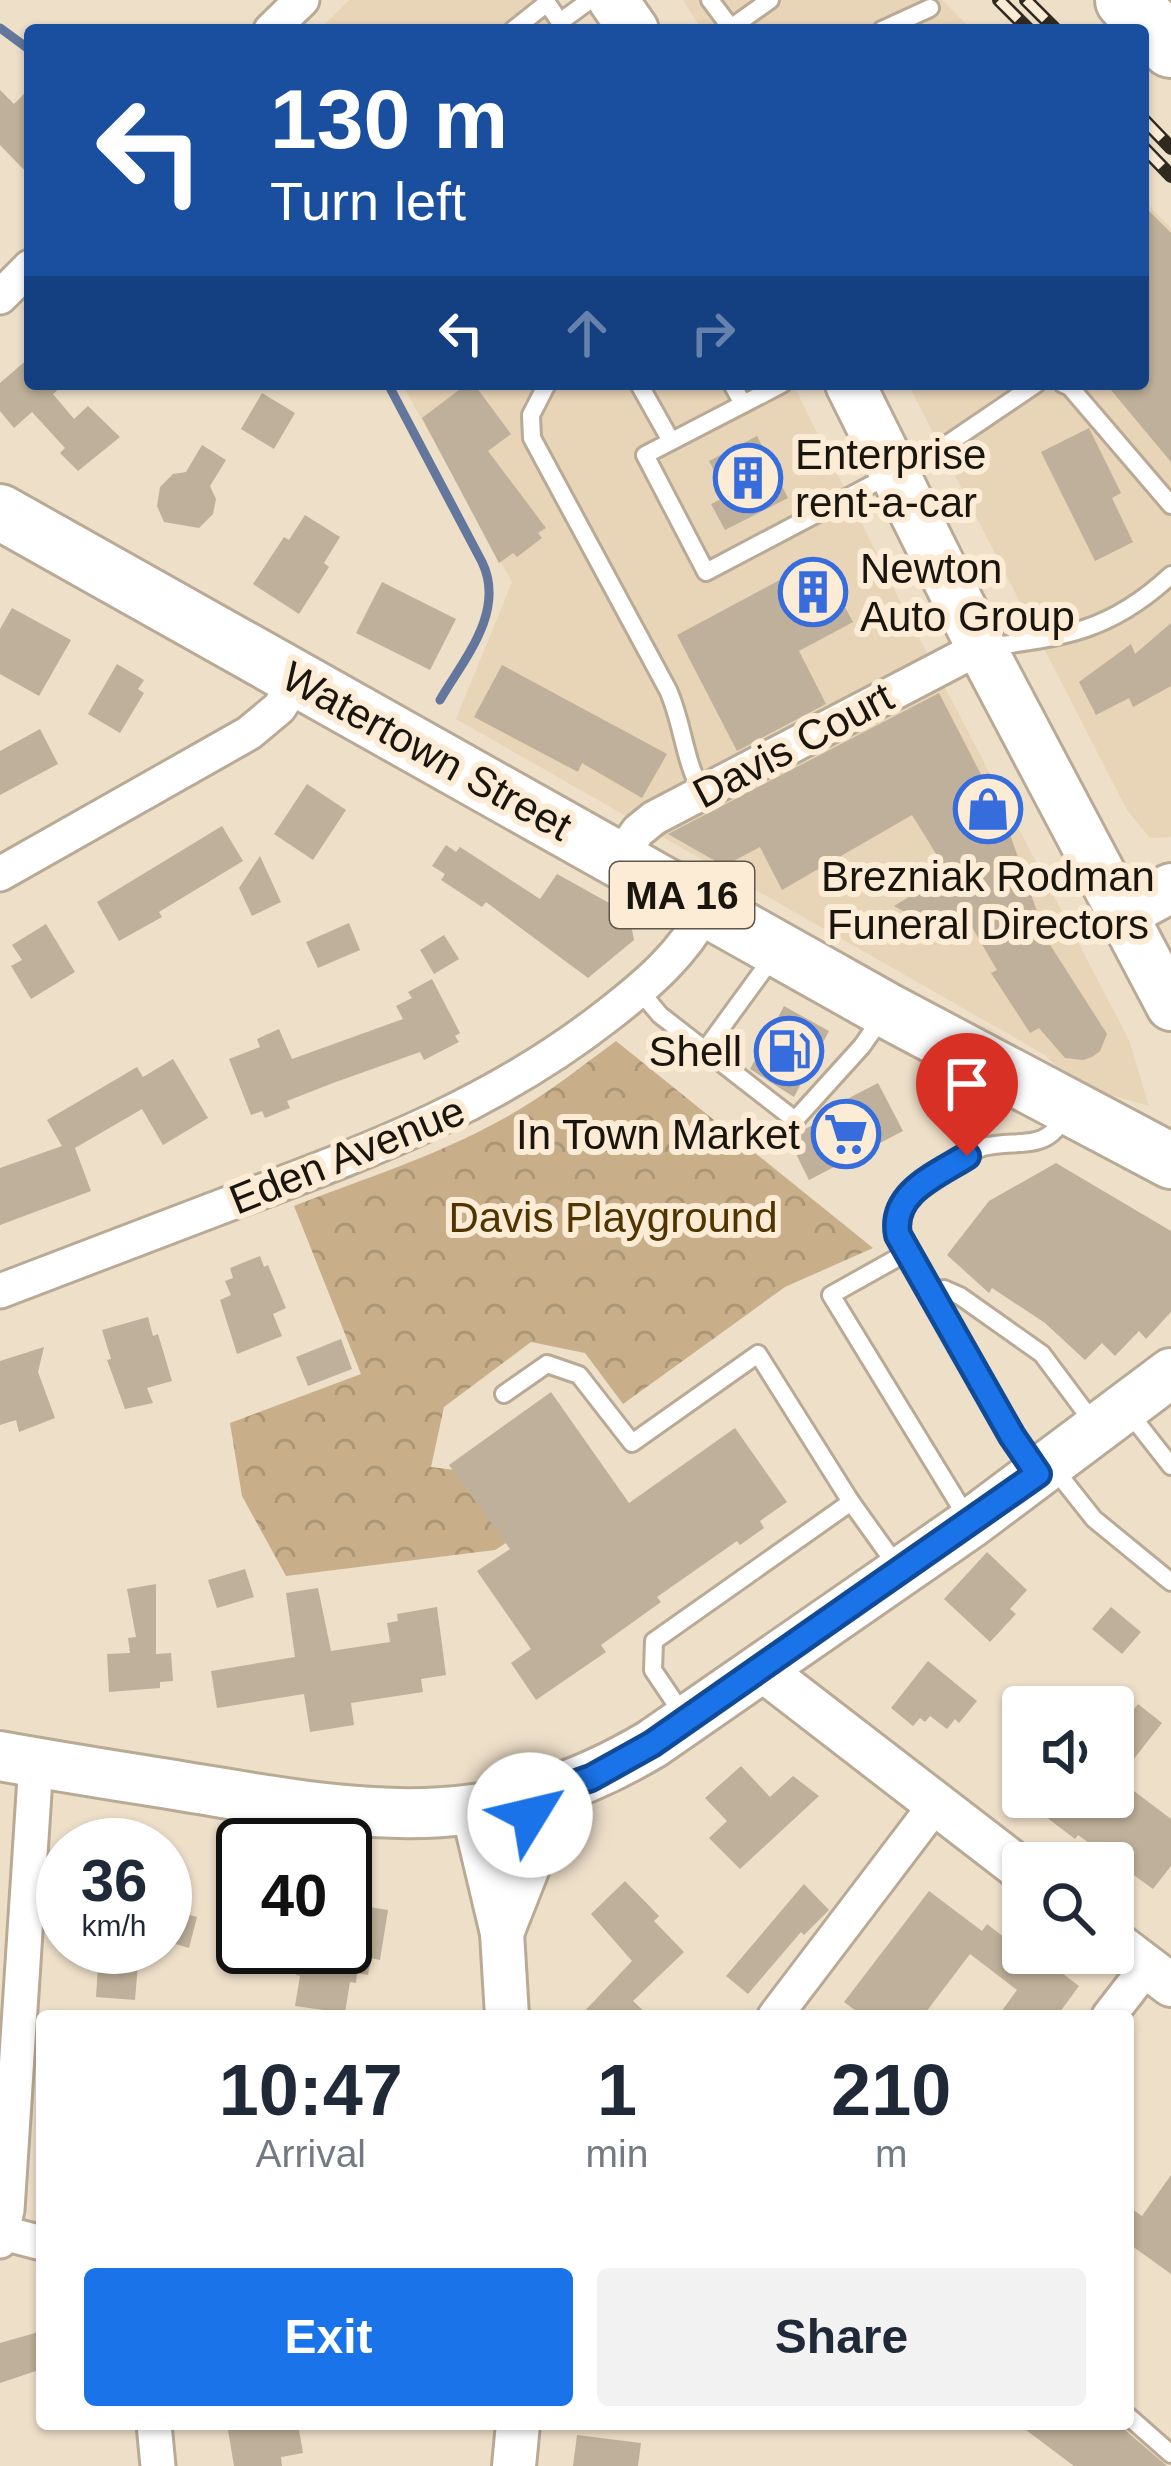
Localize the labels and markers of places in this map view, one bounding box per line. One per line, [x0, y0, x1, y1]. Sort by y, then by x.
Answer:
place label: Enterprise rent-a-car [795, 431, 986, 526]
building icon: Enterprise rent-a-car [713, 443, 783, 513]
place label: Newton Auto Group [860, 545, 1075, 640]
building icon: Newton Auto Group [778, 557, 848, 627]
shop icon: Brezniak Rodman Funeral Directors [953, 774, 1023, 844]
place label: Brezniak Rodman Funeral Directors [821, 853, 1155, 948]
fuel station icon: Shell [754, 1016, 824, 1086]
place label: Shell [649, 1028, 742, 1075]
pin [916, 1033, 1018, 1156]
supermarket icon: In Town Market [811, 1099, 881, 1169]
place label: In Town Market [516, 1111, 800, 1158]

